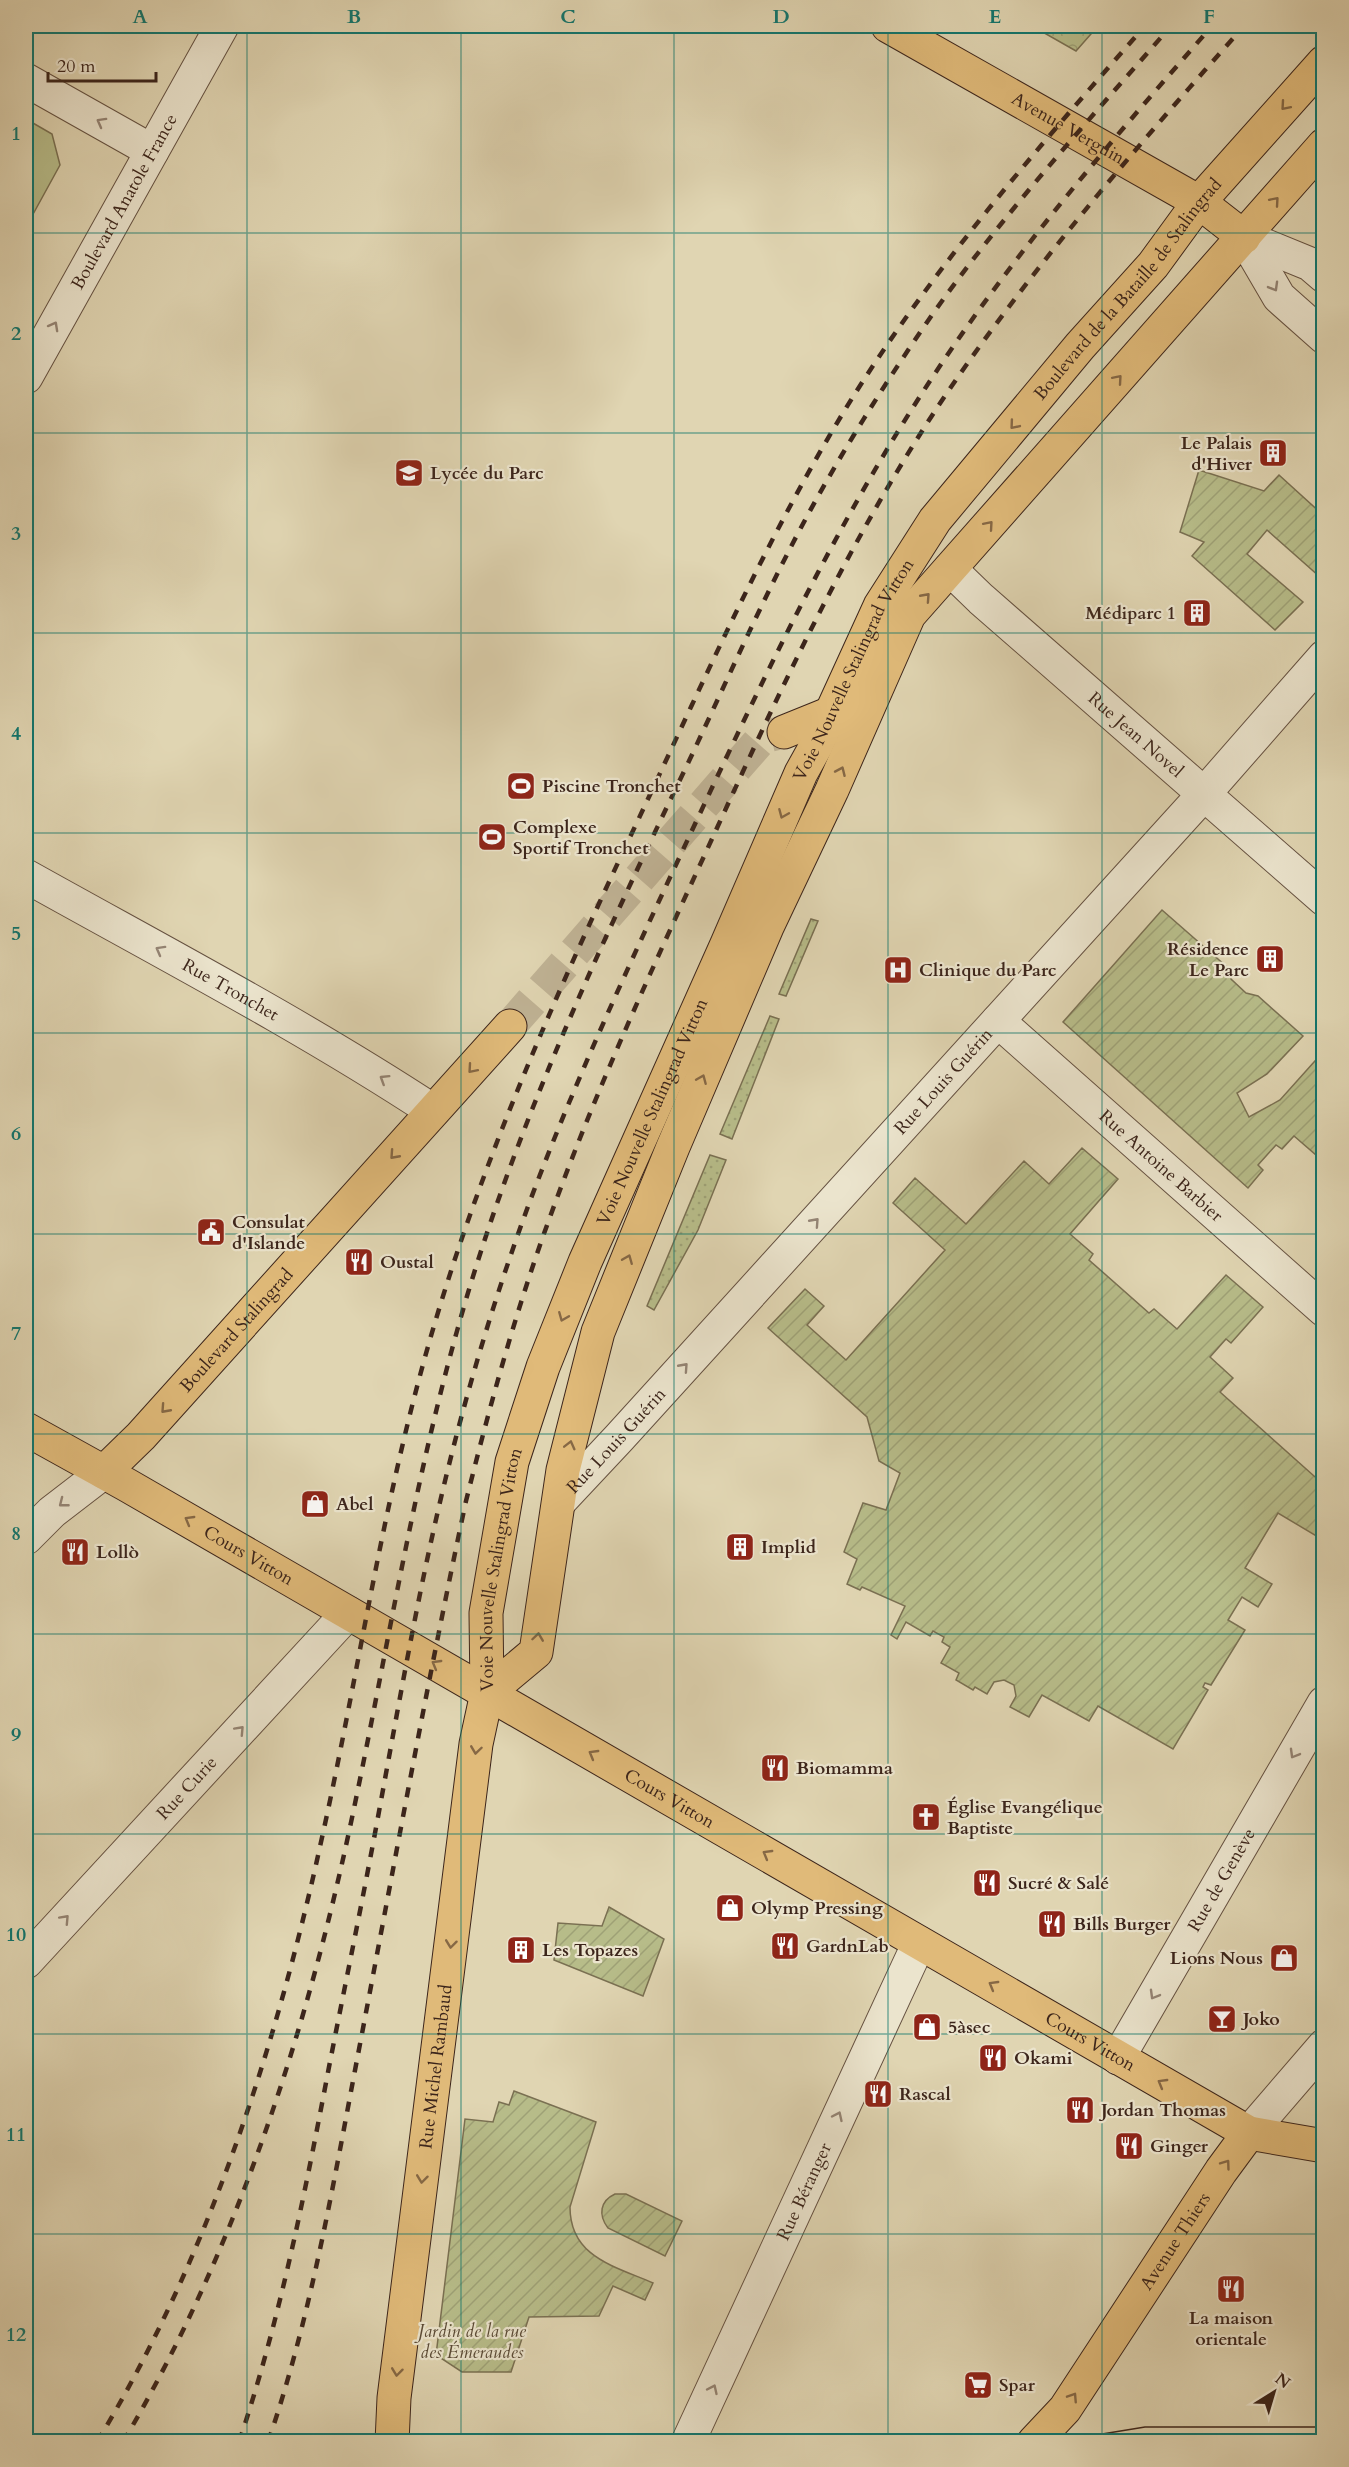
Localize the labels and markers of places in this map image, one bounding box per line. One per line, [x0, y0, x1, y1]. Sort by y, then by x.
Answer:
place label: Le Palais d'Hiver [1181, 431, 1253, 477]
building icon: Le Palais d'Hiver [1257, 437, 1289, 469]
school or university icon: Lycée du Parc [393, 457, 425, 489]
place label: Lycée du Parc [430, 461, 544, 486]
building icon: Médiparc 1 [1181, 597, 1213, 629]
place label: Médiparc 1 [1085, 601, 1176, 626]
sports icon: Piscine Tronchet [505, 770, 537, 802]
place label: Piscine Tronchet [542, 774, 681, 799]
place label: Complexe Sportif Tronchet [513, 815, 649, 861]
sports icon: Complexe Sportif Tronchet [476, 821, 508, 853]
place label: Résidence Le Parc [1167, 937, 1249, 983]
building icon: Résidence Le Parc [1254, 943, 1286, 975]
hospital icon: Clinique du Parc [882, 954, 914, 986]
place label: Clinique du Parc [919, 958, 1057, 983]
place label: Consulat d'Islande [232, 1210, 306, 1256]
public building icon: Consulat d'Islande [195, 1216, 227, 1248]
restaurant icon: Oustal [343, 1246, 375, 1278]
place label: Oustal [380, 1250, 434, 1275]
shop icon: Abel [299, 1488, 331, 1520]
place label: Abel [336, 1492, 374, 1517]
building icon: Implid [724, 1531, 756, 1563]
place label: Implid [761, 1535, 817, 1560]
restaurant icon: Lollò [59, 1536, 91, 1568]
place label: Lollò [96, 1540, 139, 1565]
restaurant icon: Biomamma [759, 1752, 791, 1784]
place label: Biomamma [796, 1756, 893, 1781]
place label: Église Evangélique Baptiste [947, 1795, 1103, 1841]
church icon: Église Evangélique Baptiste [910, 1801, 942, 1833]
restaurant icon: Sucré & Salé [971, 1867, 1003, 1899]
place label: Sucré & Salé [1008, 1871, 1109, 1896]
shop icon: Olymp Pressing [714, 1892, 746, 1924]
place label: Olymp Pressing [751, 1896, 883, 1921]
restaurant icon: Bills Burger [1036, 1908, 1068, 1940]
place label: Bills Burger [1073, 1912, 1171, 1937]
restaurant icon: GardnLab [769, 1930, 801, 1962]
building icon: Les Topazes [505, 1934, 537, 1966]
place label: GardnLab [806, 1934, 889, 1959]
place label: Les Topazes [542, 1938, 638, 1963]
shop icon: Lions Nous [1268, 1942, 1300, 1974]
place label: Lions Nous [1170, 1946, 1263, 1971]
bar icon: Joko [1206, 2003, 1238, 2035]
place label: Joko [1240, 2007, 1280, 2032]
shop icon: 5àsec [911, 2011, 943, 2043]
place label: 5àsec [948, 2015, 991, 2040]
restaurant icon: Okami [977, 2042, 1009, 2074]
place label: Okami [1014, 2046, 1073, 2071]
restaurant icon: Rascal [862, 2078, 894, 2110]
place label: Rascal [899, 2082, 951, 2107]
restaurant icon: Jordan Thomas [1064, 2094, 1096, 2126]
place label: Jordan Thomas [1098, 2098, 1226, 2123]
restaurant icon: Ginger [1113, 2130, 1145, 2162]
place label: Ginger [1150, 2134, 1209, 2159]
restaurant icon: La maison orientale [1215, 2273, 1247, 2305]
place label: La maison orientale [1189, 2306, 1274, 2352]
supermarket icon: Spar [962, 2369, 994, 2401]
place label: Spar [999, 2373, 1036, 2398]

